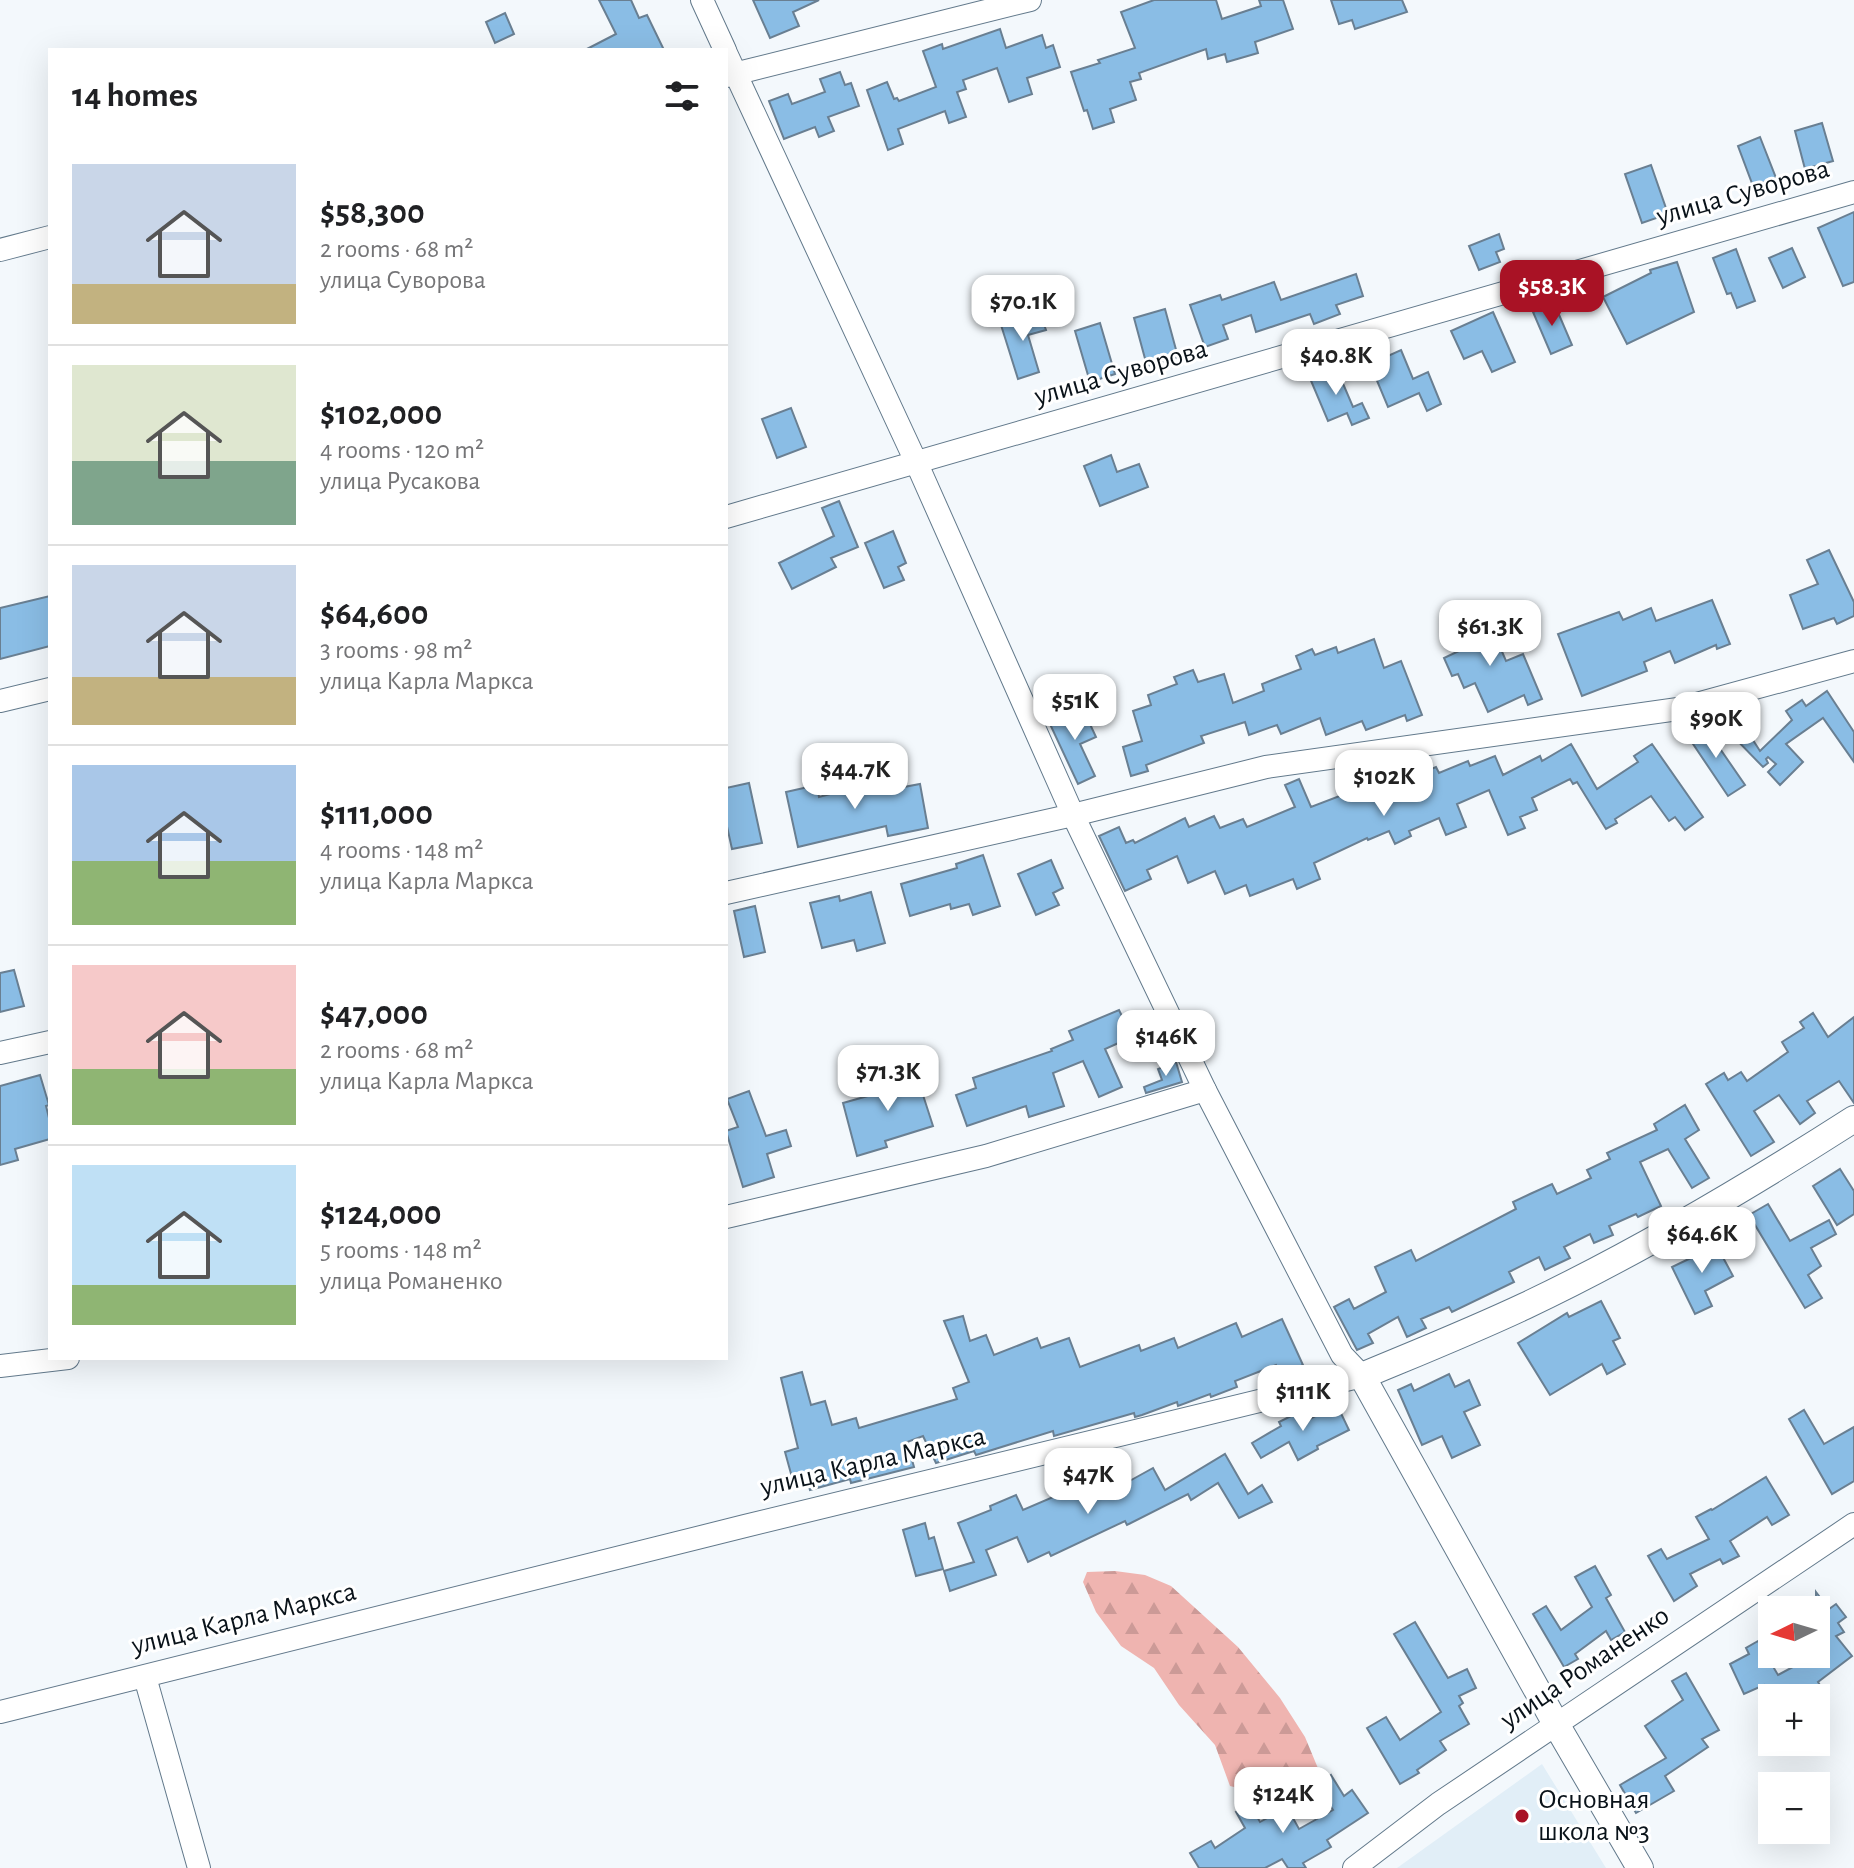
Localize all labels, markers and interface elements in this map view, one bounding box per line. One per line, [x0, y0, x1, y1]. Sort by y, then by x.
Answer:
icon: filters [660, 74, 704, 118]
text: 14 homes [72, 79, 198, 113]
street label: улица Суворова [1652, 155, 1833, 231]
icon: home [136, 196, 232, 292]
text: $58,300 [320, 196, 425, 230]
text: 2 rooms · 68 m² [320, 236, 473, 262]
pin: $58.3K [1487, 260, 1617, 328]
text: улица Суворова [320, 267, 486, 293]
text: $58.3K [1518, 273, 1586, 299]
pin: $70.1K [958, 275, 1088, 343]
text: $70.1K [990, 288, 1056, 314]
pin: $40.8K [1271, 329, 1401, 397]
street label: улица Суворова [1030, 335, 1211, 411]
text: $40.8K [1300, 342, 1372, 368]
icon: home [136, 397, 232, 493]
text: $102,000 [320, 397, 442, 431]
text: 4 rooms · 120 m² [320, 437, 484, 463]
text: улица Русакова [320, 468, 481, 494]
icon: home [136, 597, 232, 693]
text: $64,600 [320, 597, 428, 631]
pin: $61.3K [1425, 600, 1555, 668]
text: $61.3K [1457, 613, 1523, 639]
text: 3 rooms · 98 m² [320, 637, 472, 663]
text: улица Карла Маркса [320, 668, 534, 694]
pin: $51K [1028, 674, 1122, 742]
text: $51K [1051, 687, 1099, 713]
pin: $90K [1669, 692, 1763, 760]
text: $90K [1690, 705, 1743, 731]
pin: $44.7K [790, 743, 920, 811]
pin: $102K [1328, 750, 1440, 818]
text: $44.7K [820, 756, 890, 782]
text: $102K [1353, 763, 1415, 789]
icon: home [136, 797, 232, 893]
text: $111,000 [320, 797, 433, 831]
text: 4 rooms · 148 m² [320, 837, 483, 863]
text: улица Карла Маркса [320, 868, 534, 894]
icon: home [136, 997, 232, 1093]
text: $47,000 [320, 997, 428, 1031]
pin: $146K [1110, 1010, 1222, 1078]
text: $146K [1135, 1023, 1197, 1049]
text: 2 rooms · 68 m² [320, 1037, 473, 1063]
pin: $71.3K [823, 1045, 953, 1113]
text: $71.3K [856, 1058, 920, 1084]
text: улица Карла Маркса [320, 1068, 534, 1094]
icon: home [136, 1197, 232, 1293]
text: $124,000 [320, 1197, 442, 1231]
pin: $64.6K [1637, 1207, 1767, 1275]
text: $64.6K [1666, 1220, 1738, 1246]
text: 5 rooms · 148 m² [320, 1237, 482, 1263]
text: улица Романенко [320, 1268, 503, 1294]
pin: $111K [1247, 1365, 1359, 1433]
text: $111K [1276, 1378, 1330, 1404]
street label: улица Карла Маркса [757, 1422, 988, 1502]
pin: $47K [1041, 1448, 1135, 1516]
text: $47K [1062, 1461, 1114, 1487]
street label: улица Карла Маркса [128, 1578, 359, 1661]
north arrow [1758, 1596, 1830, 1668]
map controls [1758, 1596, 1830, 1844]
street label: улица Романенко [1495, 1601, 1674, 1735]
button: + [1758, 1684, 1830, 1756]
pin: $124K [1227, 1767, 1339, 1835]
button: − [1758, 1772, 1830, 1844]
text: $124K [1252, 1780, 1314, 1806]
place label: Основная школа №3 [1538, 1786, 1650, 1846]
marker: Основная школа №3 [1513, 1807, 1531, 1825]

